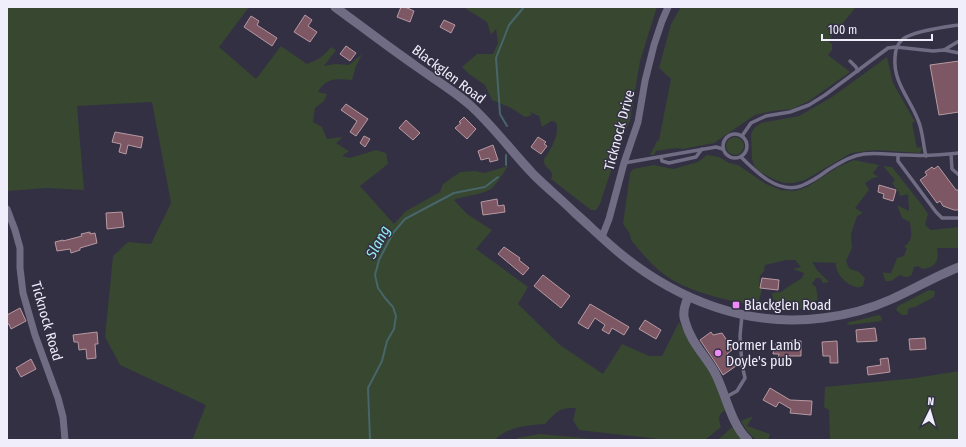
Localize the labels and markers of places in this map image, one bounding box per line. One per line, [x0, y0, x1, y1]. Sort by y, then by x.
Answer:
place label: Blackglen Road [744, 297, 831, 314]
marker: Blackglen Road [731, 300, 741, 310]
place label: Former Lamb Doyle's pub [726, 337, 801, 370]
marker: Former Lamb Doyle's pub [713, 348, 723, 358]

